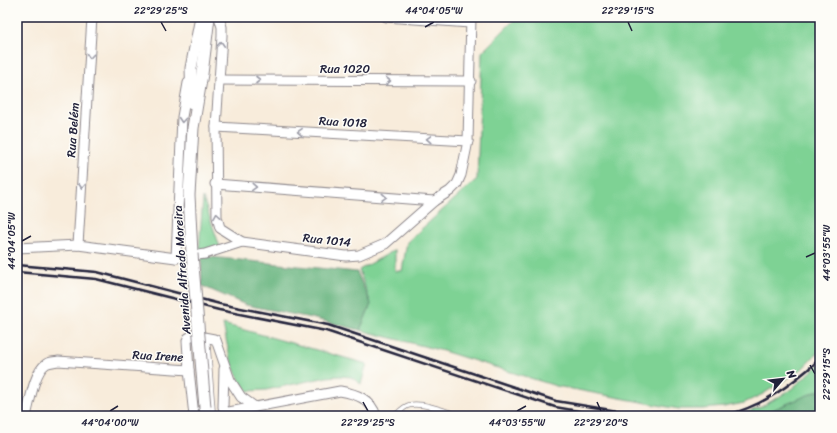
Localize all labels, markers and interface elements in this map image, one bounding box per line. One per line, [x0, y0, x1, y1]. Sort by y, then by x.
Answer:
text: 22°29'25"S [134, 2, 189, 20]
text: 44°04'05"W [405, 2, 463, 20]
text: 22°29'15"S [602, 2, 655, 20]
one-way arrow [217, 41, 226, 47]
one-way arrow [85, 53, 94, 59]
street label: Rua 1020 [320, 58, 370, 80]
one-way arrow [255, 76, 261, 84]
one-way arrow [385, 77, 391, 85]
street label: Rua Belém [60, 102, 86, 158]
street label: Rua 1018 [318, 110, 368, 134]
one-way arrow [178, 117, 187, 123]
one-way arrow [296, 127, 303, 136]
one-way arrow [426, 134, 432, 143]
one-way arrow [77, 183, 86, 189]
one-way arrow [251, 183, 257, 192]
one-way arrow [381, 193, 387, 202]
street label: Avenida Alfredo Moreira [167, 205, 198, 336]
text: 44°04'05"W [3, 212, 21, 270]
one-way arrow [214, 212, 222, 219]
text: 44°03'55"W [818, 225, 836, 281]
street label: Rua 1014 [302, 227, 353, 254]
street label: Rua Irene [132, 344, 184, 368]
text: 22°29'15"S [818, 347, 836, 400]
north arrow [763, 359, 803, 399]
text: N [781, 366, 802, 383]
text: 44°04'00"W [81, 414, 139, 432]
text: 22°29'25"S [341, 414, 396, 432]
text: 44°03'55"W [489, 414, 545, 432]
text: 22°29'20"S [574, 414, 629, 432]

